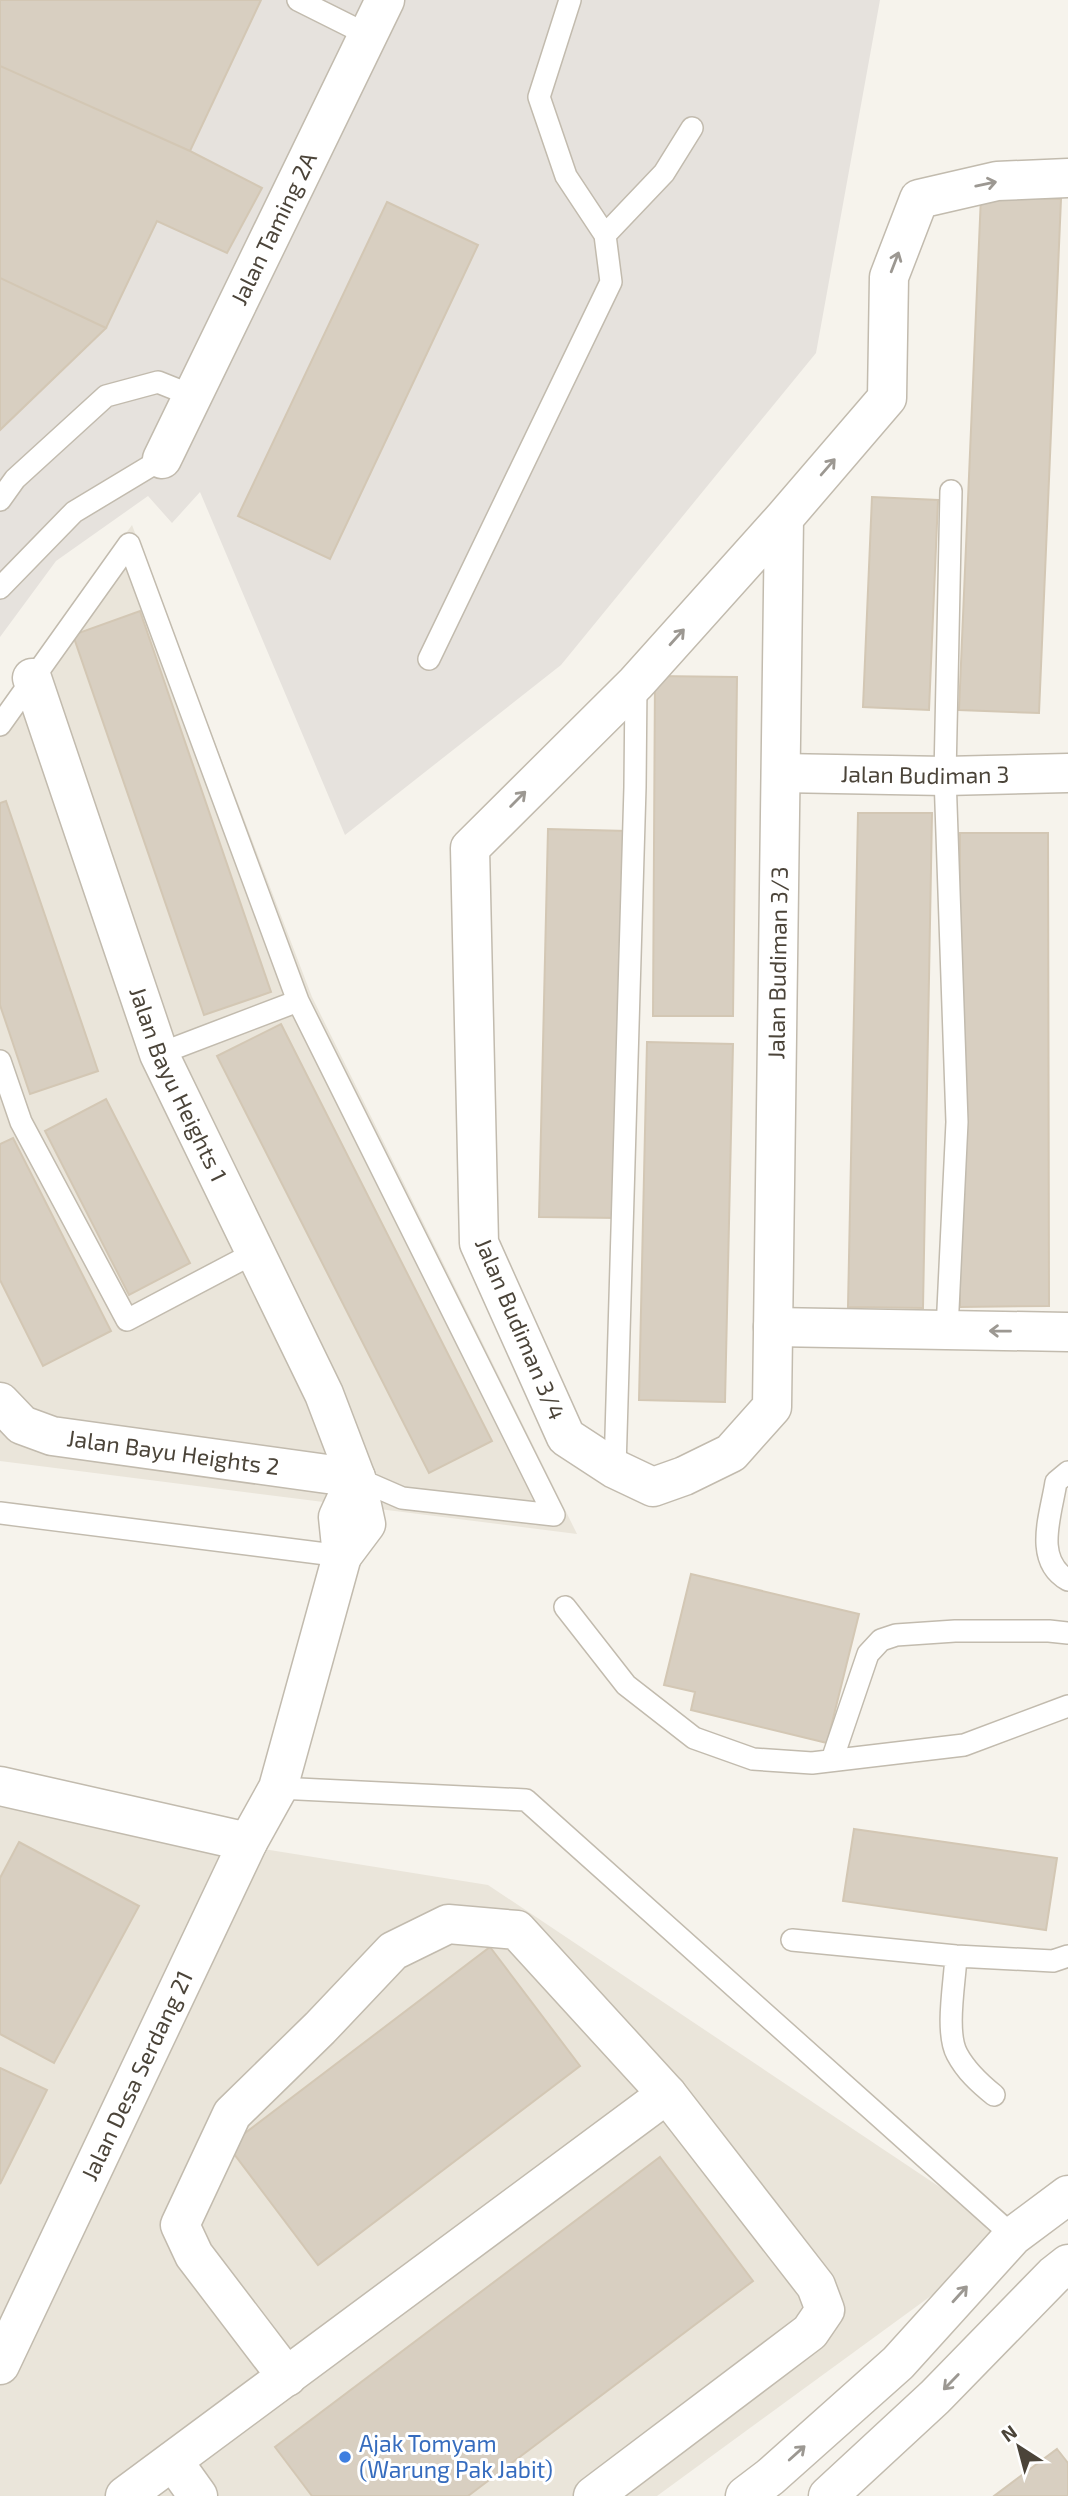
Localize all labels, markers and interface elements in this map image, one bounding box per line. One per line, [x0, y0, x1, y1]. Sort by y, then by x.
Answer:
street label: Jalan Taming 2A [224, 147, 322, 309]
one-way arrow [974, 177, 997, 190]
one-way arrow [890, 251, 902, 273]
one-way arrow [820, 458, 836, 476]
one-way arrow [669, 628, 685, 646]
street label: Jalan Budiman 3 [840, 759, 1010, 789]
one-way arrow [510, 791, 527, 808]
street label: Jalan Budiman 3/3 [761, 866, 793, 1060]
street label: Jalan Bayu Heights 1 [124, 983, 234, 1186]
street label: Jalan Budiman 3/4 [470, 1234, 572, 1424]
one-way arrow [989, 1324, 1012, 1338]
street label: Jalan Bayu Heights 2 [65, 1423, 281, 1480]
street label: Jalan Desa Serdang 21 [74, 1966, 198, 2185]
one-way arrow [952, 2285, 968, 2303]
one-way arrow [942, 2373, 959, 2390]
north arrow [984, 2412, 1054, 2482]
text: N [996, 2420, 1021, 2446]
place label: Ajak Tomyam (Warung Pak Jabit) [359, 2429, 553, 2483]
one-way arrow [788, 2444, 805, 2461]
marker: Ajak Tomyam (Warung Pak Jabit) [337, 2449, 353, 2465]

